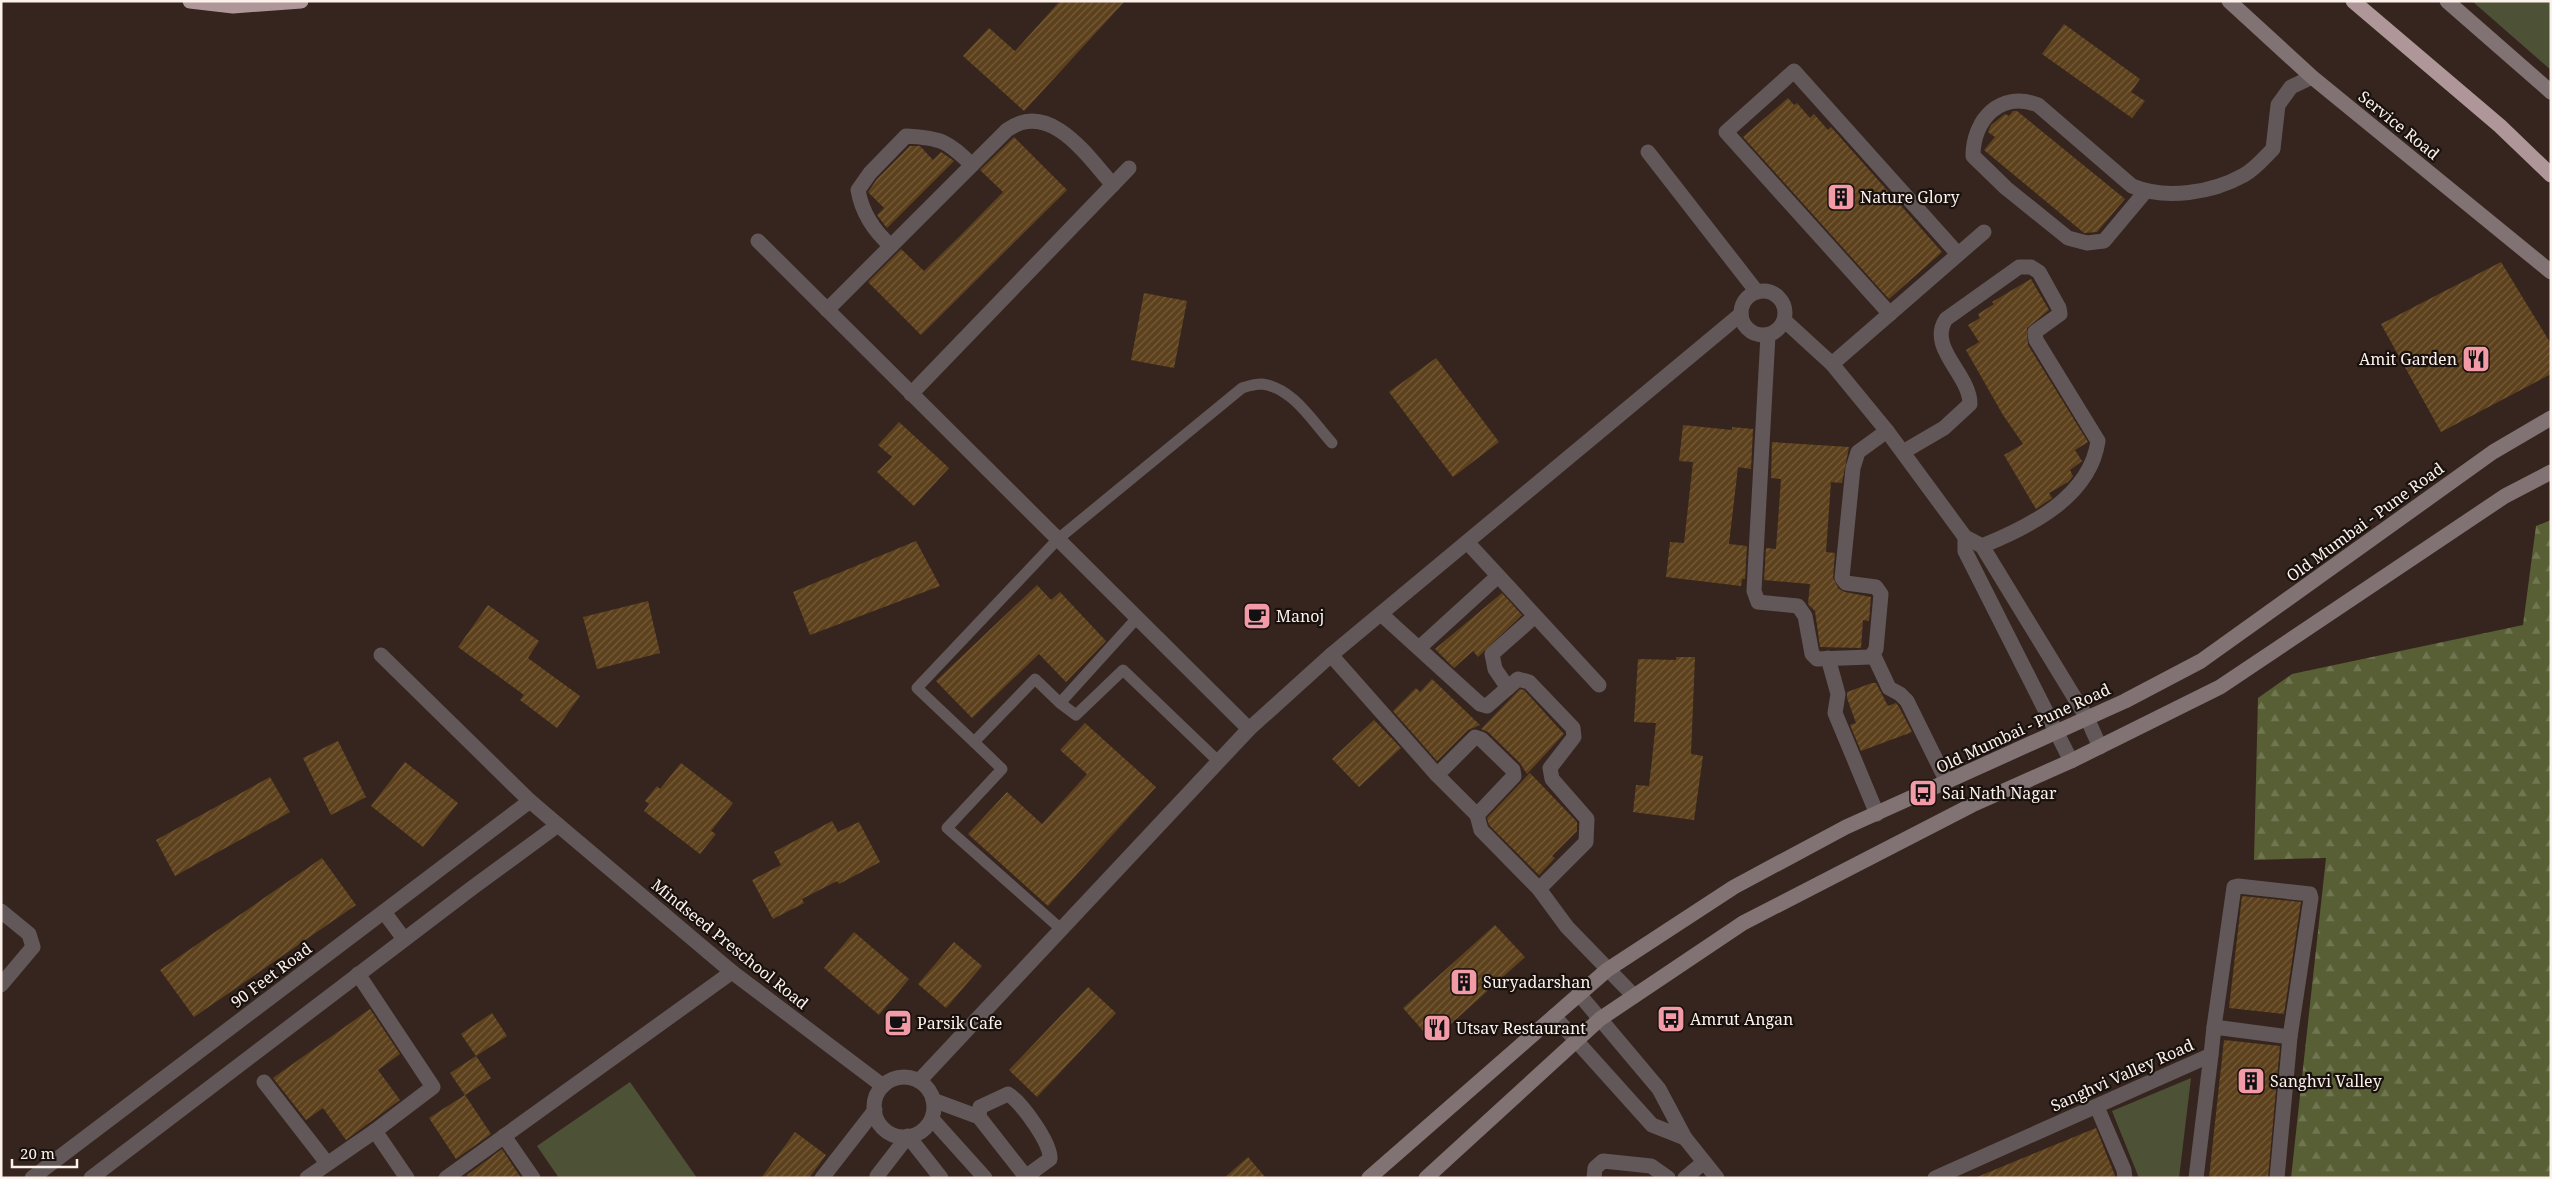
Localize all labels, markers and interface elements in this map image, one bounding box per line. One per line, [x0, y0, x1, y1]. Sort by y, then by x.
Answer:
street label: Service Road [2354, 86, 2444, 165]
building icon: Nature Glory [1826, 182, 1856, 212]
place label: Nature Glory [1860, 186, 1960, 208]
restaurant icon: Amit Garden [2461, 344, 2491, 374]
place label: Amit Garden [2359, 348, 2457, 370]
street label: Old Mumbai - Pune Road [2282, 457, 2448, 587]
cafe icon: Manoj [1242, 601, 1272, 631]
place label: Manoj [1276, 605, 1324, 627]
street label: Old Mumbai - Pune Road [1932, 678, 2114, 778]
bus stop icon: Sai Nath Nagar [1908, 778, 1938, 808]
place label: Sai Nath Nagar [1942, 782, 2057, 804]
street label: Mindseed Preschool Road [647, 874, 813, 1014]
street label: 90 Feet Road [226, 937, 316, 1013]
building icon: Suryadarshan [1449, 967, 1479, 997]
place label: Suryadarshan [1483, 971, 1591, 993]
bus stop icon: Amrut Angan [1656, 1004, 1686, 1034]
cafe icon: Parsik Cafe [883, 1008, 913, 1038]
place label: Amrut Angan [1690, 1008, 1793, 1030]
place label: Parsik Cafe [917, 1012, 1002, 1034]
restaurant icon: Utsav Restaurant [1422, 1013, 1452, 1043]
place label: Utsav Restaurant [1456, 1017, 1586, 1039]
street label: Sanghvi Valley Road [2047, 1033, 2197, 1116]
building icon: Sanghvi Valley [2236, 1066, 2266, 1096]
place label: Sanghvi Valley [2270, 1070, 2383, 1092]
scale bar [12, 1136, 78, 1168]
text: 20 m [20, 1143, 55, 1163]

